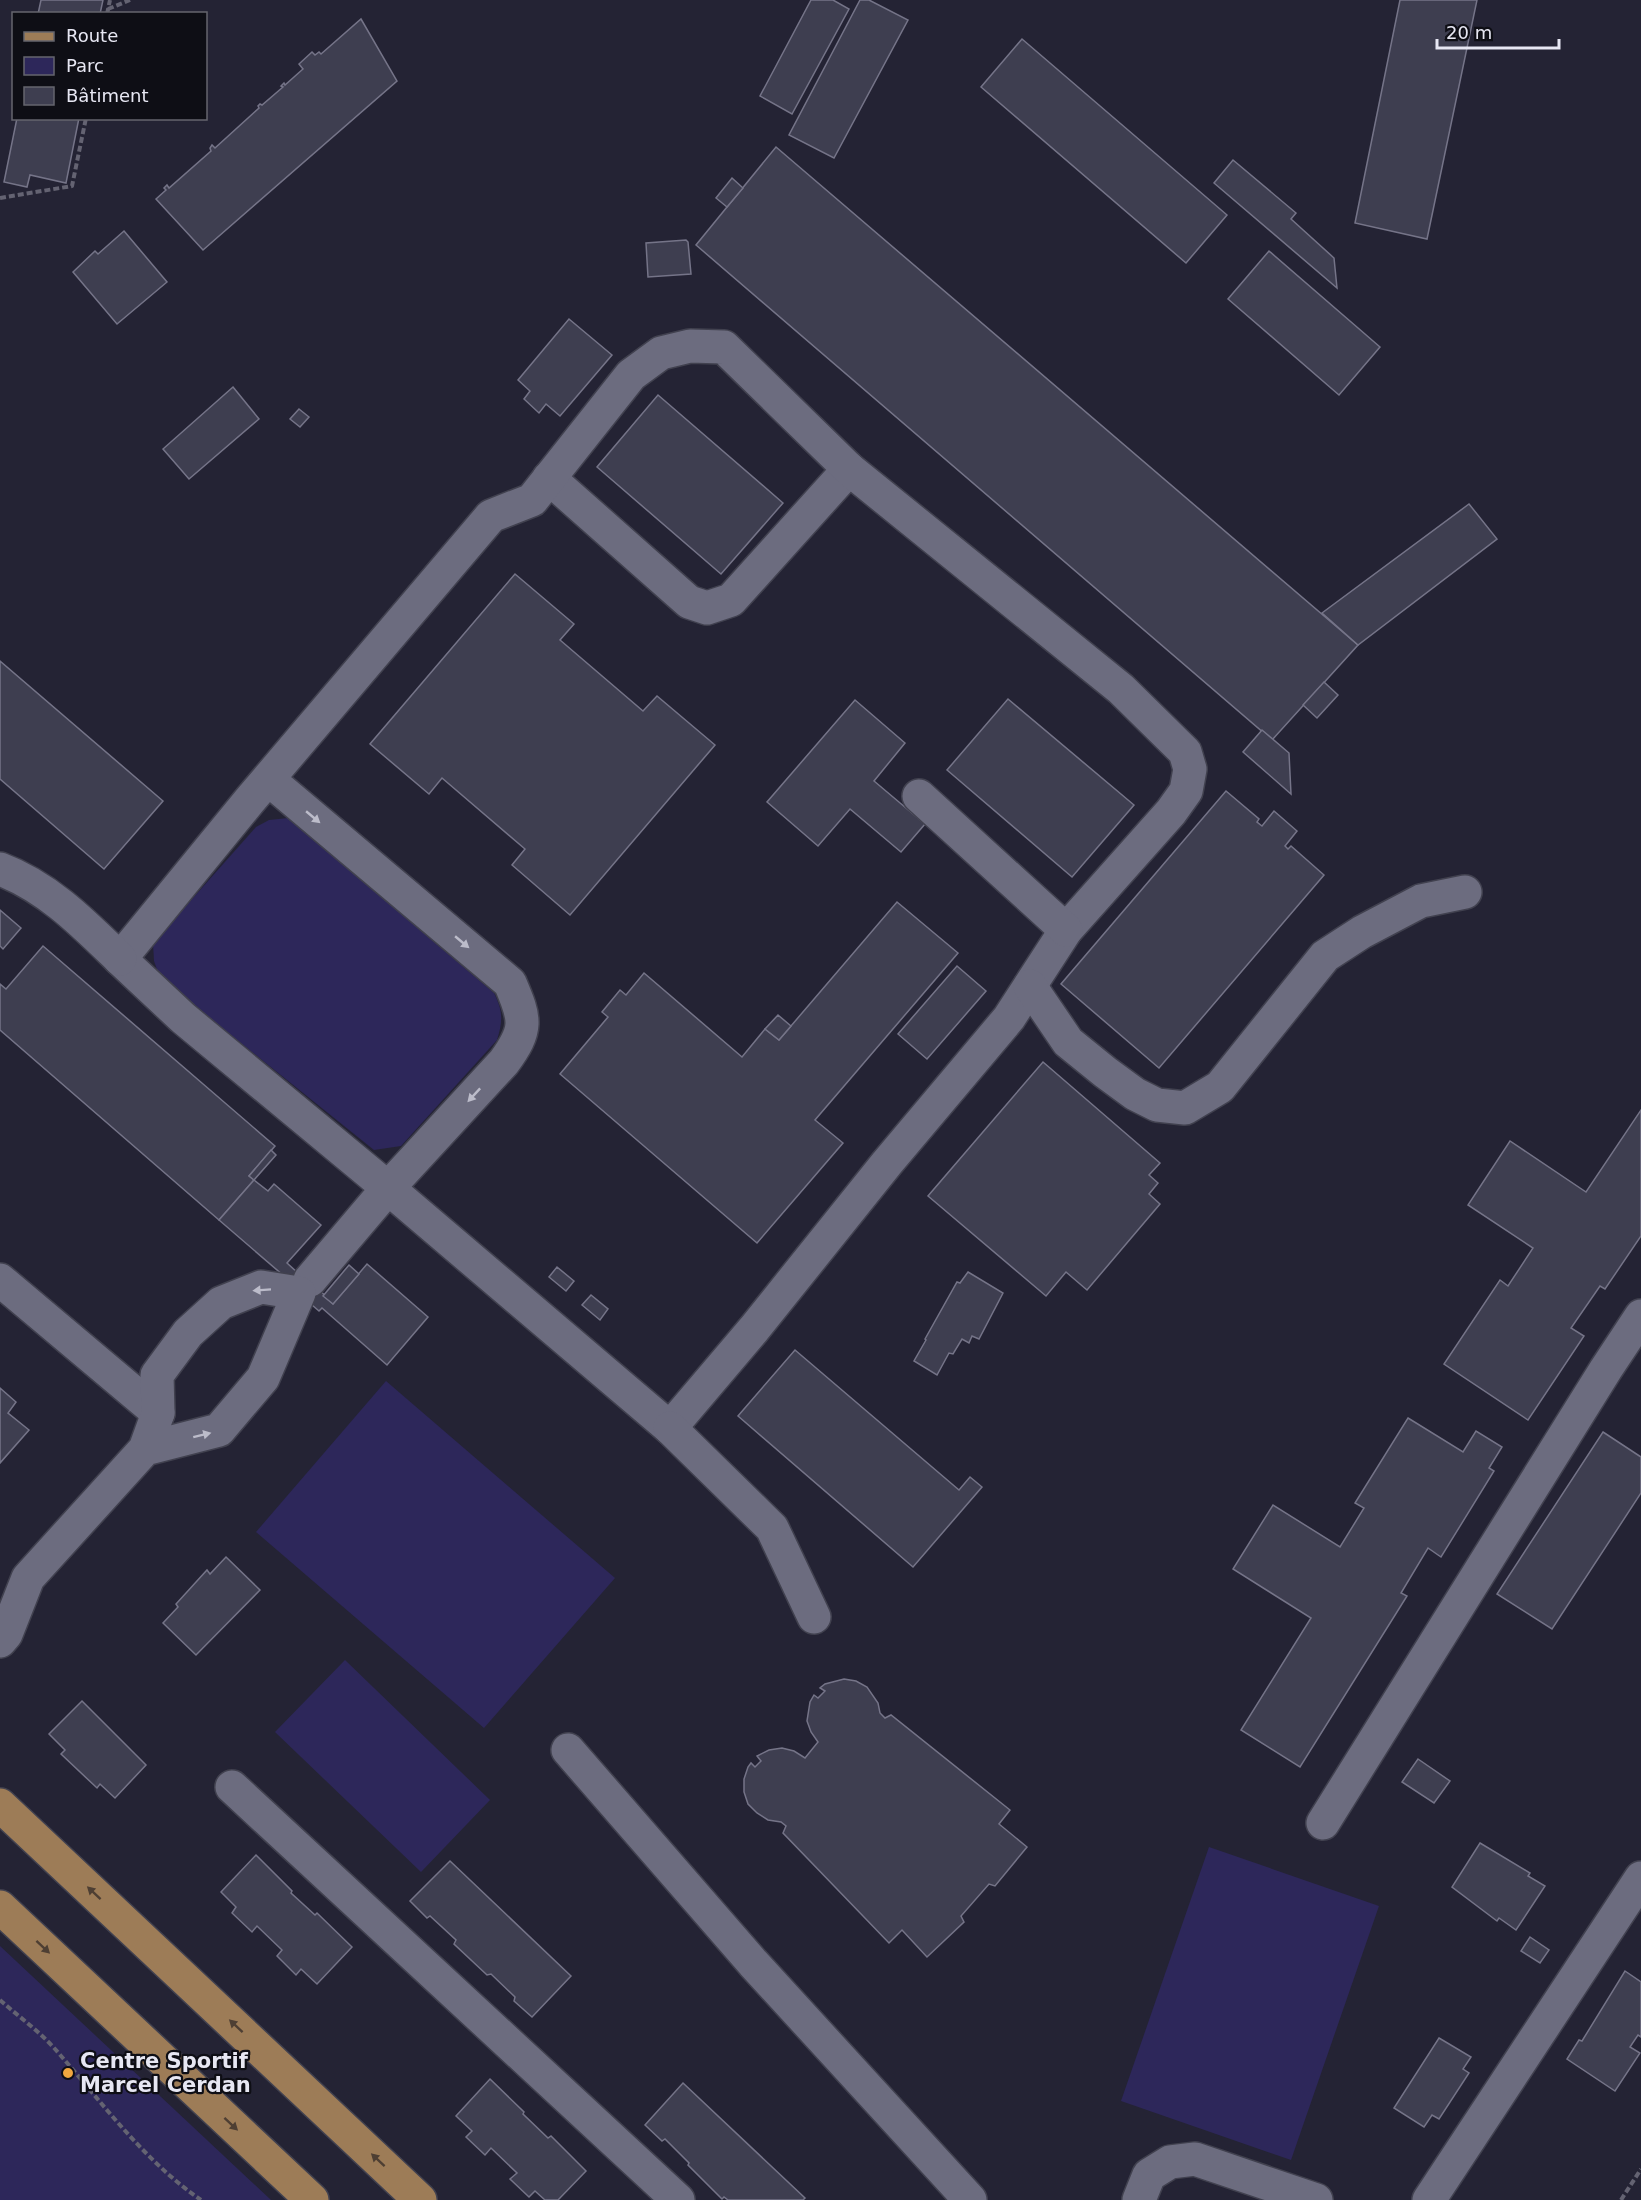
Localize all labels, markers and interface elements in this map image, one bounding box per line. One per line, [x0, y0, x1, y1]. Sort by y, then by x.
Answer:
legend [12, 12, 207, 120]
scale bar [1437, 12, 1558, 50]
text: 20 m [1446, 22, 1492, 43]
text: Route [66, 25, 118, 46]
text: Parc [66, 55, 104, 76]
text: Bâtiment [66, 85, 149, 106]
one-way arrow [305, 810, 321, 823]
one-way arrow [454, 936, 470, 949]
one-way arrow [467, 1088, 481, 1103]
one-way arrow [252, 1285, 271, 1294]
one-way arrow [193, 1429, 211, 1439]
one-way arrow [86, 1886, 101, 1900]
one-way arrow [35, 1940, 49, 1954]
one-way arrow [229, 2020, 243, 2034]
place label: Centre Sportif Marcel Cerdan [80, 2049, 251, 2097]
marker: Centre Sportif Marcel Cerdan [61, 2066, 75, 2080]
one-way arrow [223, 2117, 238, 2130]
one-way arrow [370, 2153, 385, 2167]

